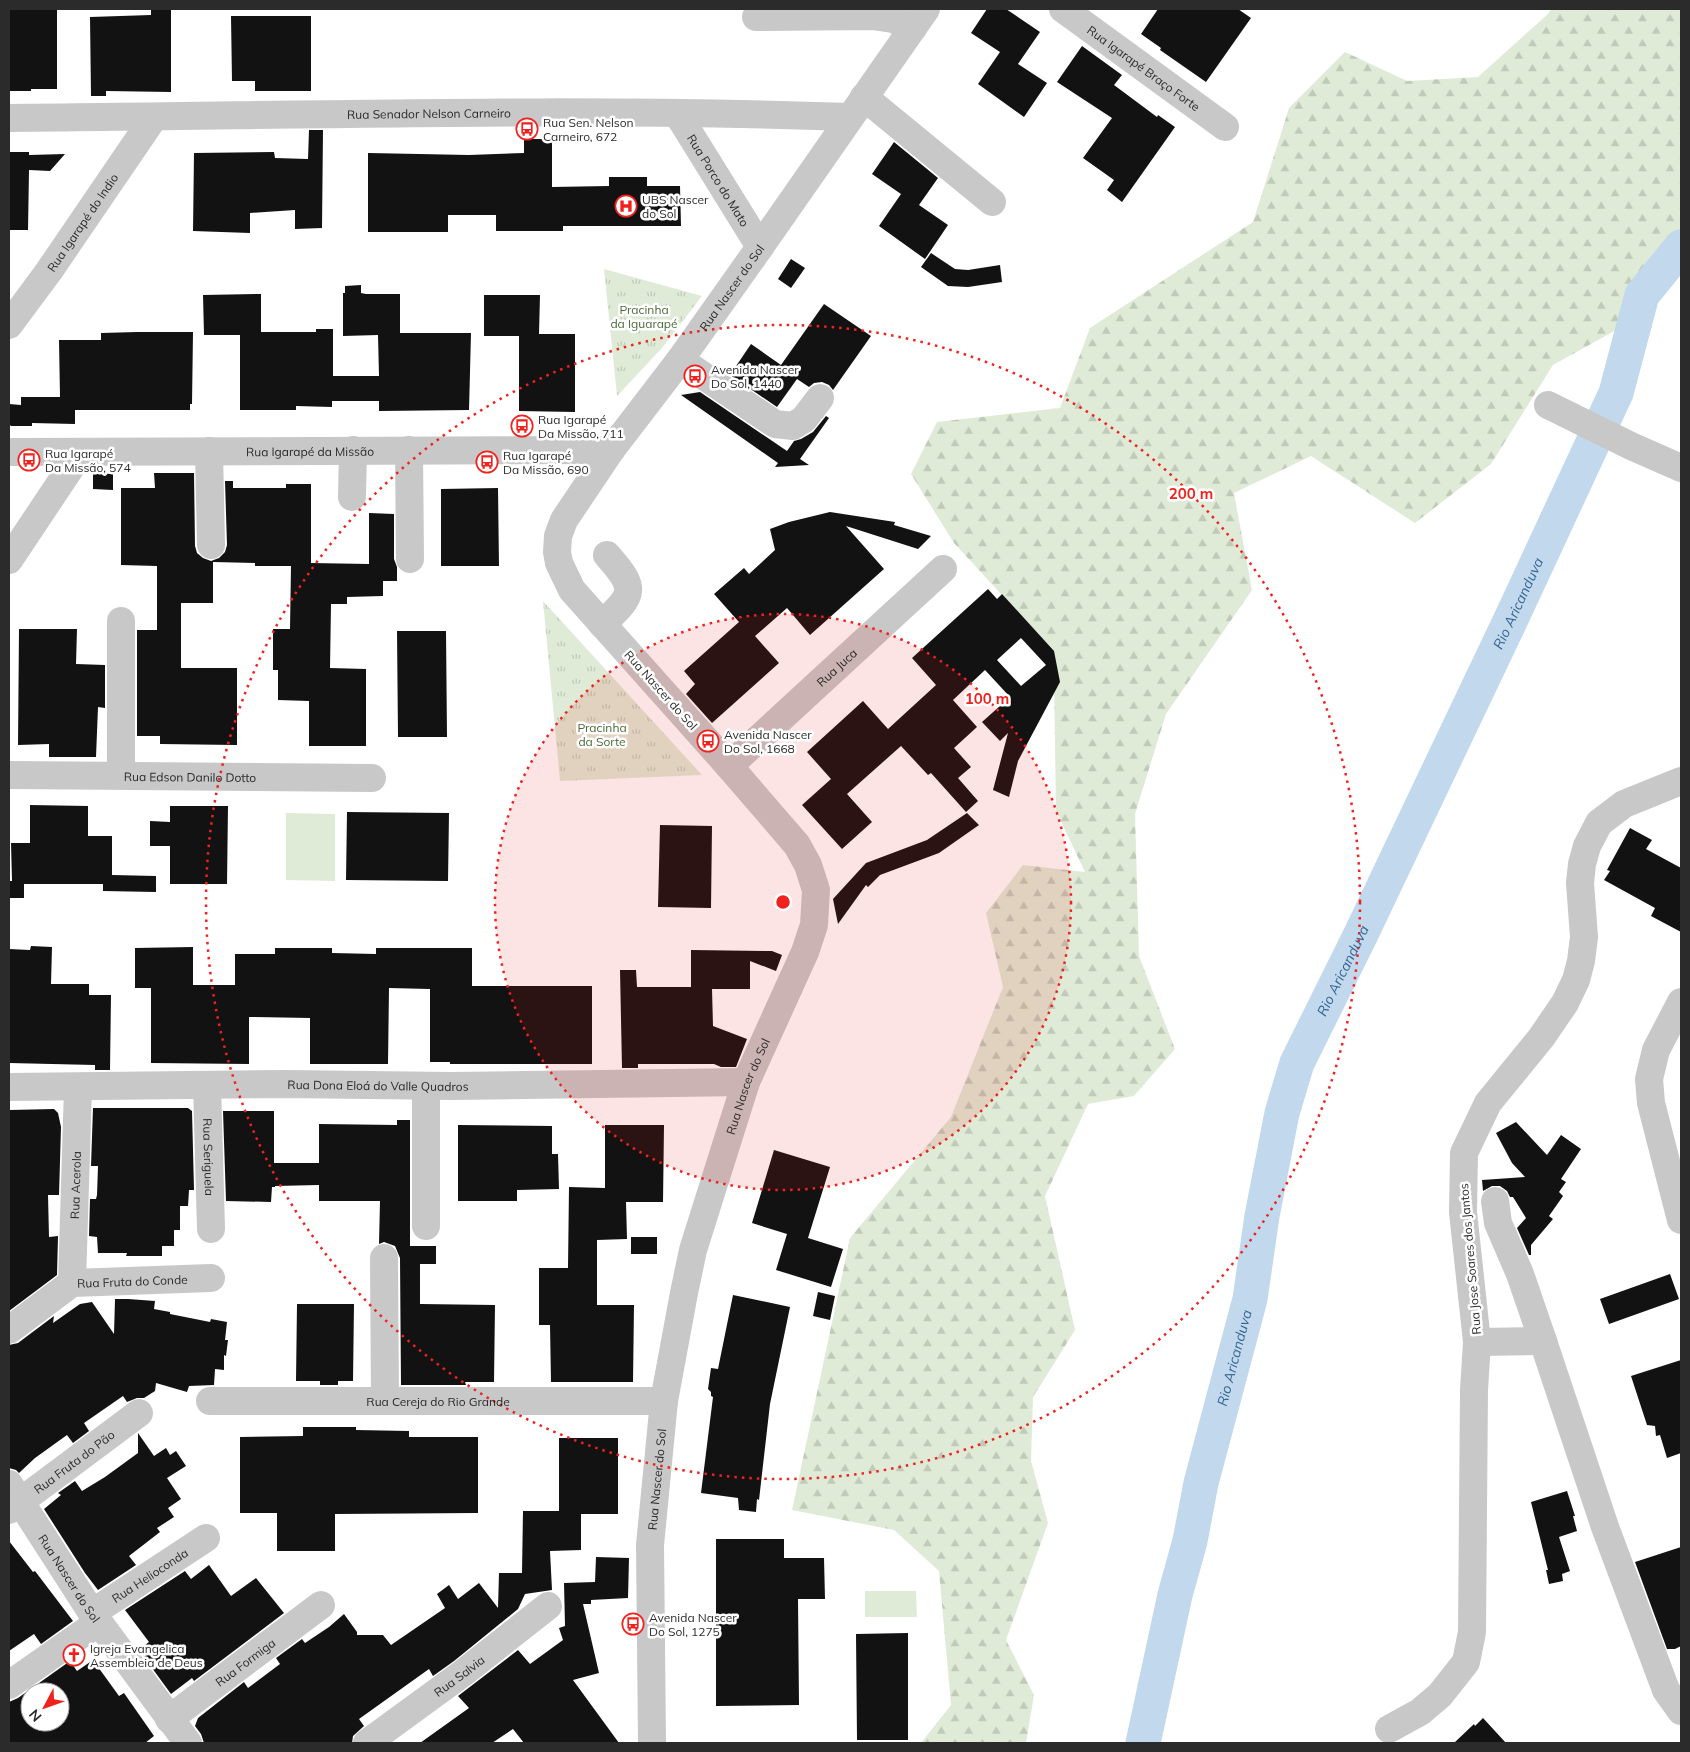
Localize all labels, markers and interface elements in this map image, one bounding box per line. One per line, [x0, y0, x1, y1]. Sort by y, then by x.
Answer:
street label: Rua Igarapé Braço Forte [1085, 22, 1203, 114]
street label: Rua Senador Nelson Carneiro [347, 105, 511, 121]
place label: Rua Sen. Nelson Carneiro, 672 [543, 115, 634, 144]
bus stop icon: Rua Sen. Nelson Carneiro, 672 [515, 117, 539, 141]
street label: Rua Porco do Mato [684, 131, 753, 229]
street label: Rua Igarapé do Indio [43, 170, 121, 274]
place label: UBS Nascer do Sol [642, 192, 709, 221]
hospital icon: UBS Nascer do Sol [614, 194, 638, 218]
street label: Rua Nascer do Sol [696, 241, 767, 333]
park label: Pracinha da Iguarapé [610, 302, 678, 331]
place label: Avenida Nascer Do Sol, 1440 [711, 362, 799, 391]
bus stop icon: Avenida Nascer Do Sol, 1440 [683, 364, 707, 388]
place label: Rua Igarapé Da Missão, 711 [538, 412, 624, 441]
bus stop icon: Rua Igarapé Da Missão, 711 [510, 414, 534, 438]
street label: Rua Igarapé da Missão [246, 443, 374, 459]
place label: Rua Igarapé Da Missão, 574 [45, 446, 131, 475]
bus stop icon: Rua Igarapé Da Missão, 574 [17, 448, 41, 472]
place label: Rua Igarapé Da Missão, 690 [503, 448, 589, 477]
bus stop icon: Rua Igarapé Da Missão, 690 [475, 450, 499, 474]
text: 200 m [1169, 484, 1213, 503]
water label: Rio Aricanduva [1489, 555, 1547, 652]
street label: Rua Juca [813, 645, 860, 689]
street label: Rua Nascer do Sol [621, 647, 701, 733]
text: 100 m [965, 689, 1009, 708]
park label: Pracinha da Sorte [577, 720, 627, 749]
place label: Avenida Nascer Do Sol, 1668 [724, 727, 812, 756]
bus stop icon: Avenida Nascer Do Sol, 1668 [696, 729, 720, 753]
street label: Rua Edson Danilo Dotto [124, 768, 256, 785]
centre of rings [774, 893, 792, 911]
water label: Rio Aricanduva [1313, 922, 1373, 1019]
street label: Rua Nascer do Sol [722, 1036, 772, 1136]
street label: Rua Dona Eloá do Valle Quadros [287, 1077, 469, 1094]
street label: Rua Seriguela [200, 1118, 218, 1196]
street label: Rua Acerola [66, 1151, 84, 1219]
street label: Rua Jose Soares dos Jantos [1456, 1183, 1484, 1335]
street label: Rua Fruta do Conde [77, 1271, 188, 1290]
water label: Rio Aricanduva [1213, 1308, 1256, 1408]
street label: Rua Cereja do Rio Grande [366, 1394, 510, 1409]
street label: Rua Fruta do Pão [31, 1426, 117, 1497]
street label: Rua Nascer do Sol [644, 1428, 669, 1531]
street label: Rua Nascer do Sol [36, 1531, 104, 1625]
street label: Rua Helioconda [109, 1545, 191, 1606]
place label: Avenida Nascer Do Sol, 1275 [649, 1610, 737, 1639]
bus stop icon: Avenida Nascer Do Sol, 1275 [621, 1612, 645, 1636]
street label: Rua Formiga [212, 1635, 278, 1689]
place label: Igreja Evangelica Assembleia de Deus [90, 1641, 203, 1670]
church icon: Igreja Evangelica Assembleia de Deus [62, 1643, 86, 1667]
street label: Rua Salvia [431, 1652, 487, 1699]
north arrow [20, 1682, 70, 1732]
text: N [25, 1706, 45, 1725]

